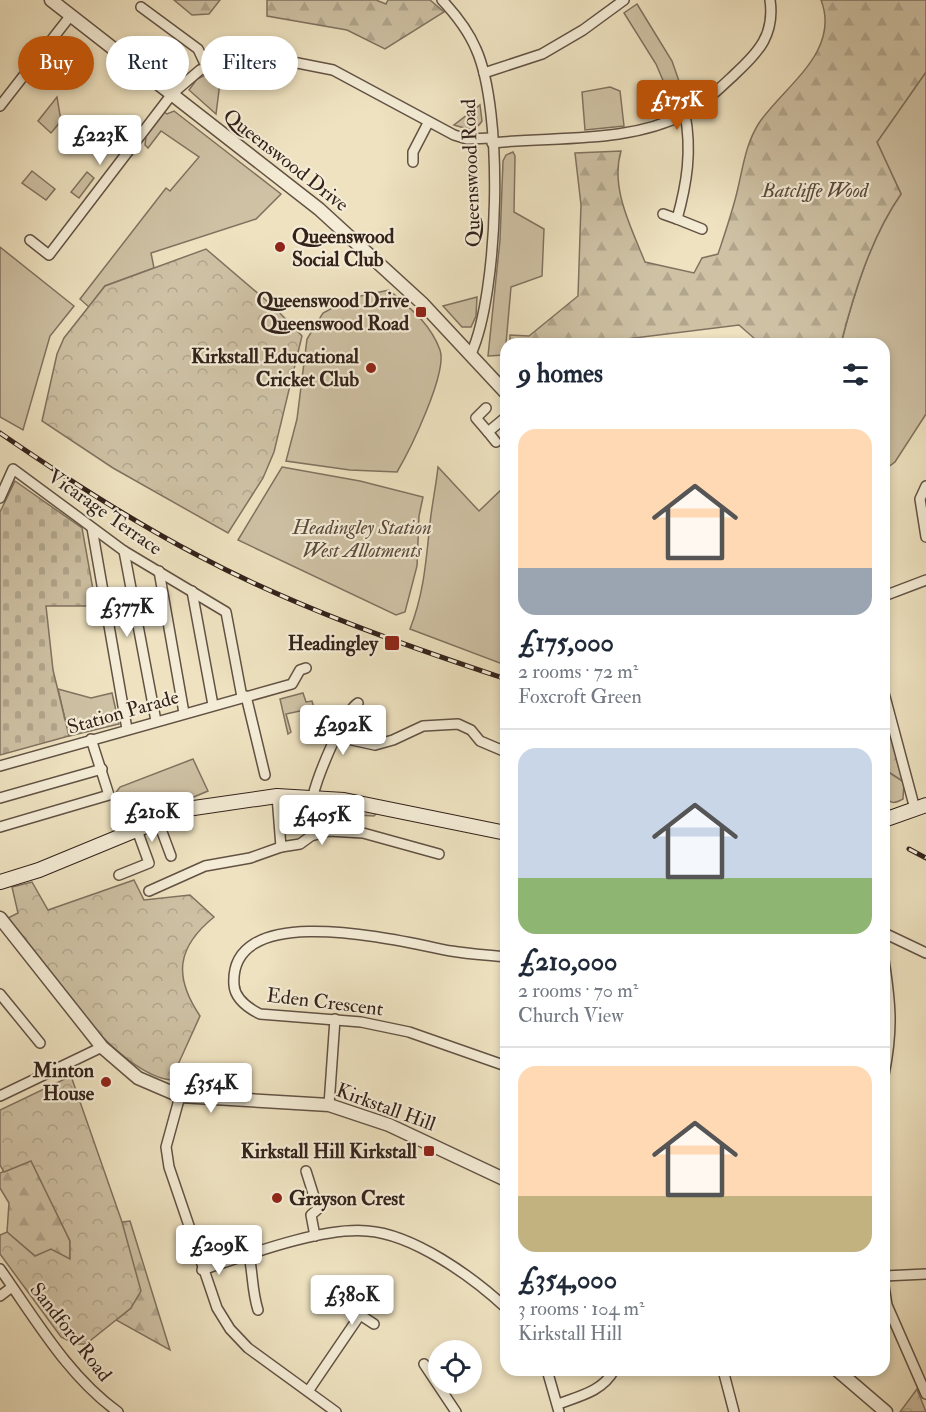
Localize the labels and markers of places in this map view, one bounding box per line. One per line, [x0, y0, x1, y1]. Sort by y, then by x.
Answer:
pin: £175K [635, 80, 719, 131]
pin: £223K [58, 115, 142, 166]
place label: Queenswood Social Club [292, 224, 395, 272]
marker: Queenswood Social Club [273, 240, 287, 254]
place label: Queenswood Drive Queenswood Road [257, 288, 410, 336]
marker: Queenswood Drive Queenswood Road [414, 305, 428, 319]
place label: Kirkstall Educational Cricket Club [191, 344, 360, 392]
marker: Kirkstall Educational Cricket Club [364, 361, 378, 375]
pin: £377K [85, 587, 169, 638]
place label: Headingley [288, 631, 379, 657]
marker: Headingley [383, 634, 401, 652]
pin: £292K [301, 705, 385, 756]
pin: £210K [110, 792, 194, 843]
pin: £405K [280, 795, 364, 846]
place label: Minton House [32, 1058, 95, 1106]
pin: £354K [169, 1063, 253, 1114]
marker: Minton House [99, 1075, 113, 1089]
place label: Kirkstall Hill Kirkstall [241, 1139, 418, 1164]
marker: Kirkstall Hill Kirkstall [422, 1144, 436, 1158]
place label: Grayson Crest [289, 1186, 405, 1212]
marker: Grayson Crest [270, 1191, 284, 1205]
pin: £209K [177, 1225, 261, 1276]
pin: £380K [310, 1275, 394, 1326]

